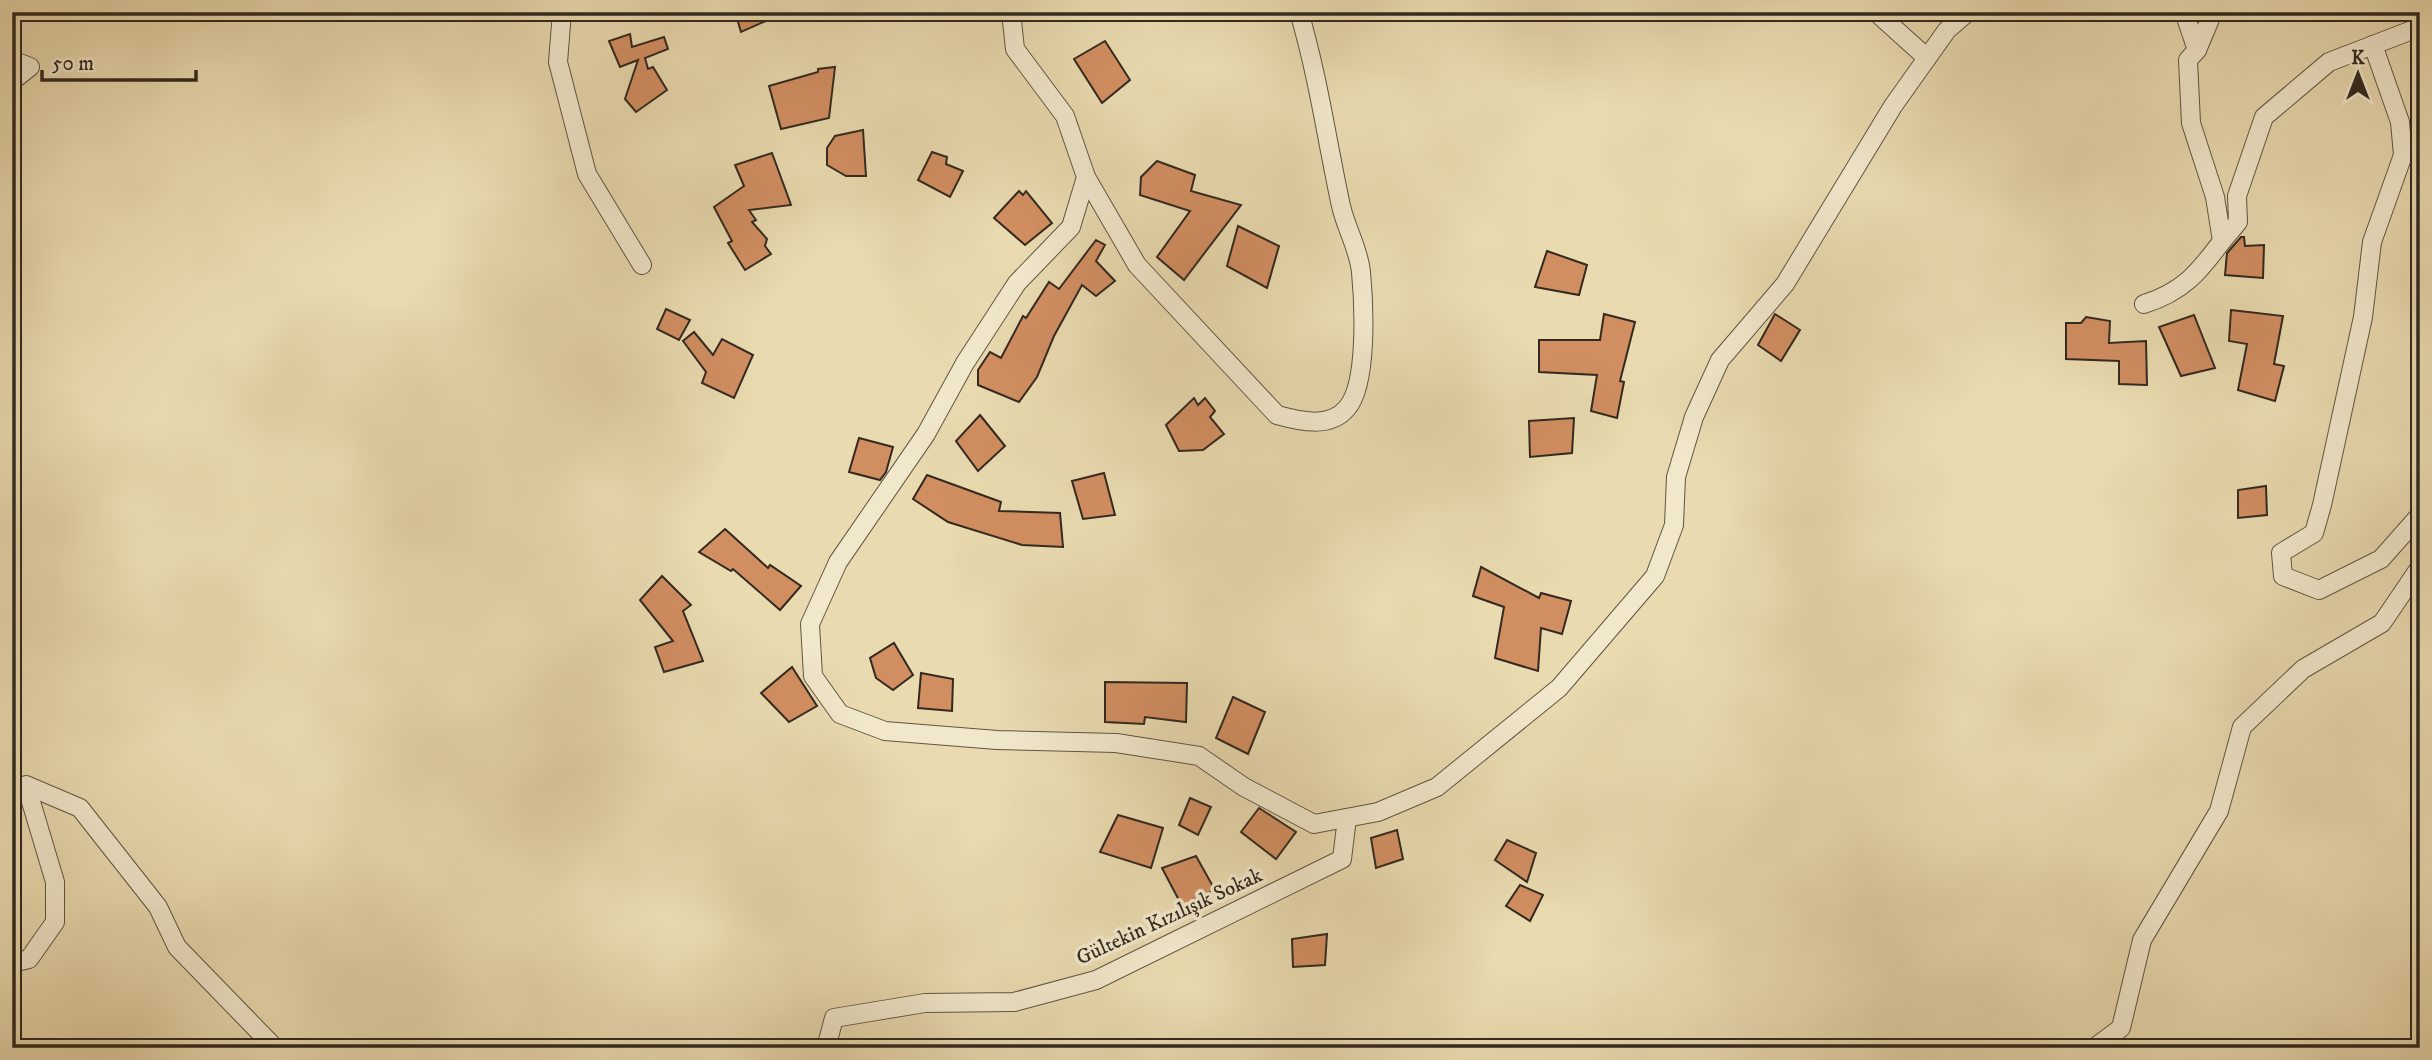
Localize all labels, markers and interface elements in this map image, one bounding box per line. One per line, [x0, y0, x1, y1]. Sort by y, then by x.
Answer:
scale bar [42, 38, 196, 82]
north arrow [2324, 38, 2394, 108]
text: K [2351, 47, 2365, 70]
text: 50 m [52, 51, 94, 77]
street label: Gültekin Kızılışık Sokak [1072, 862, 1267, 971]

